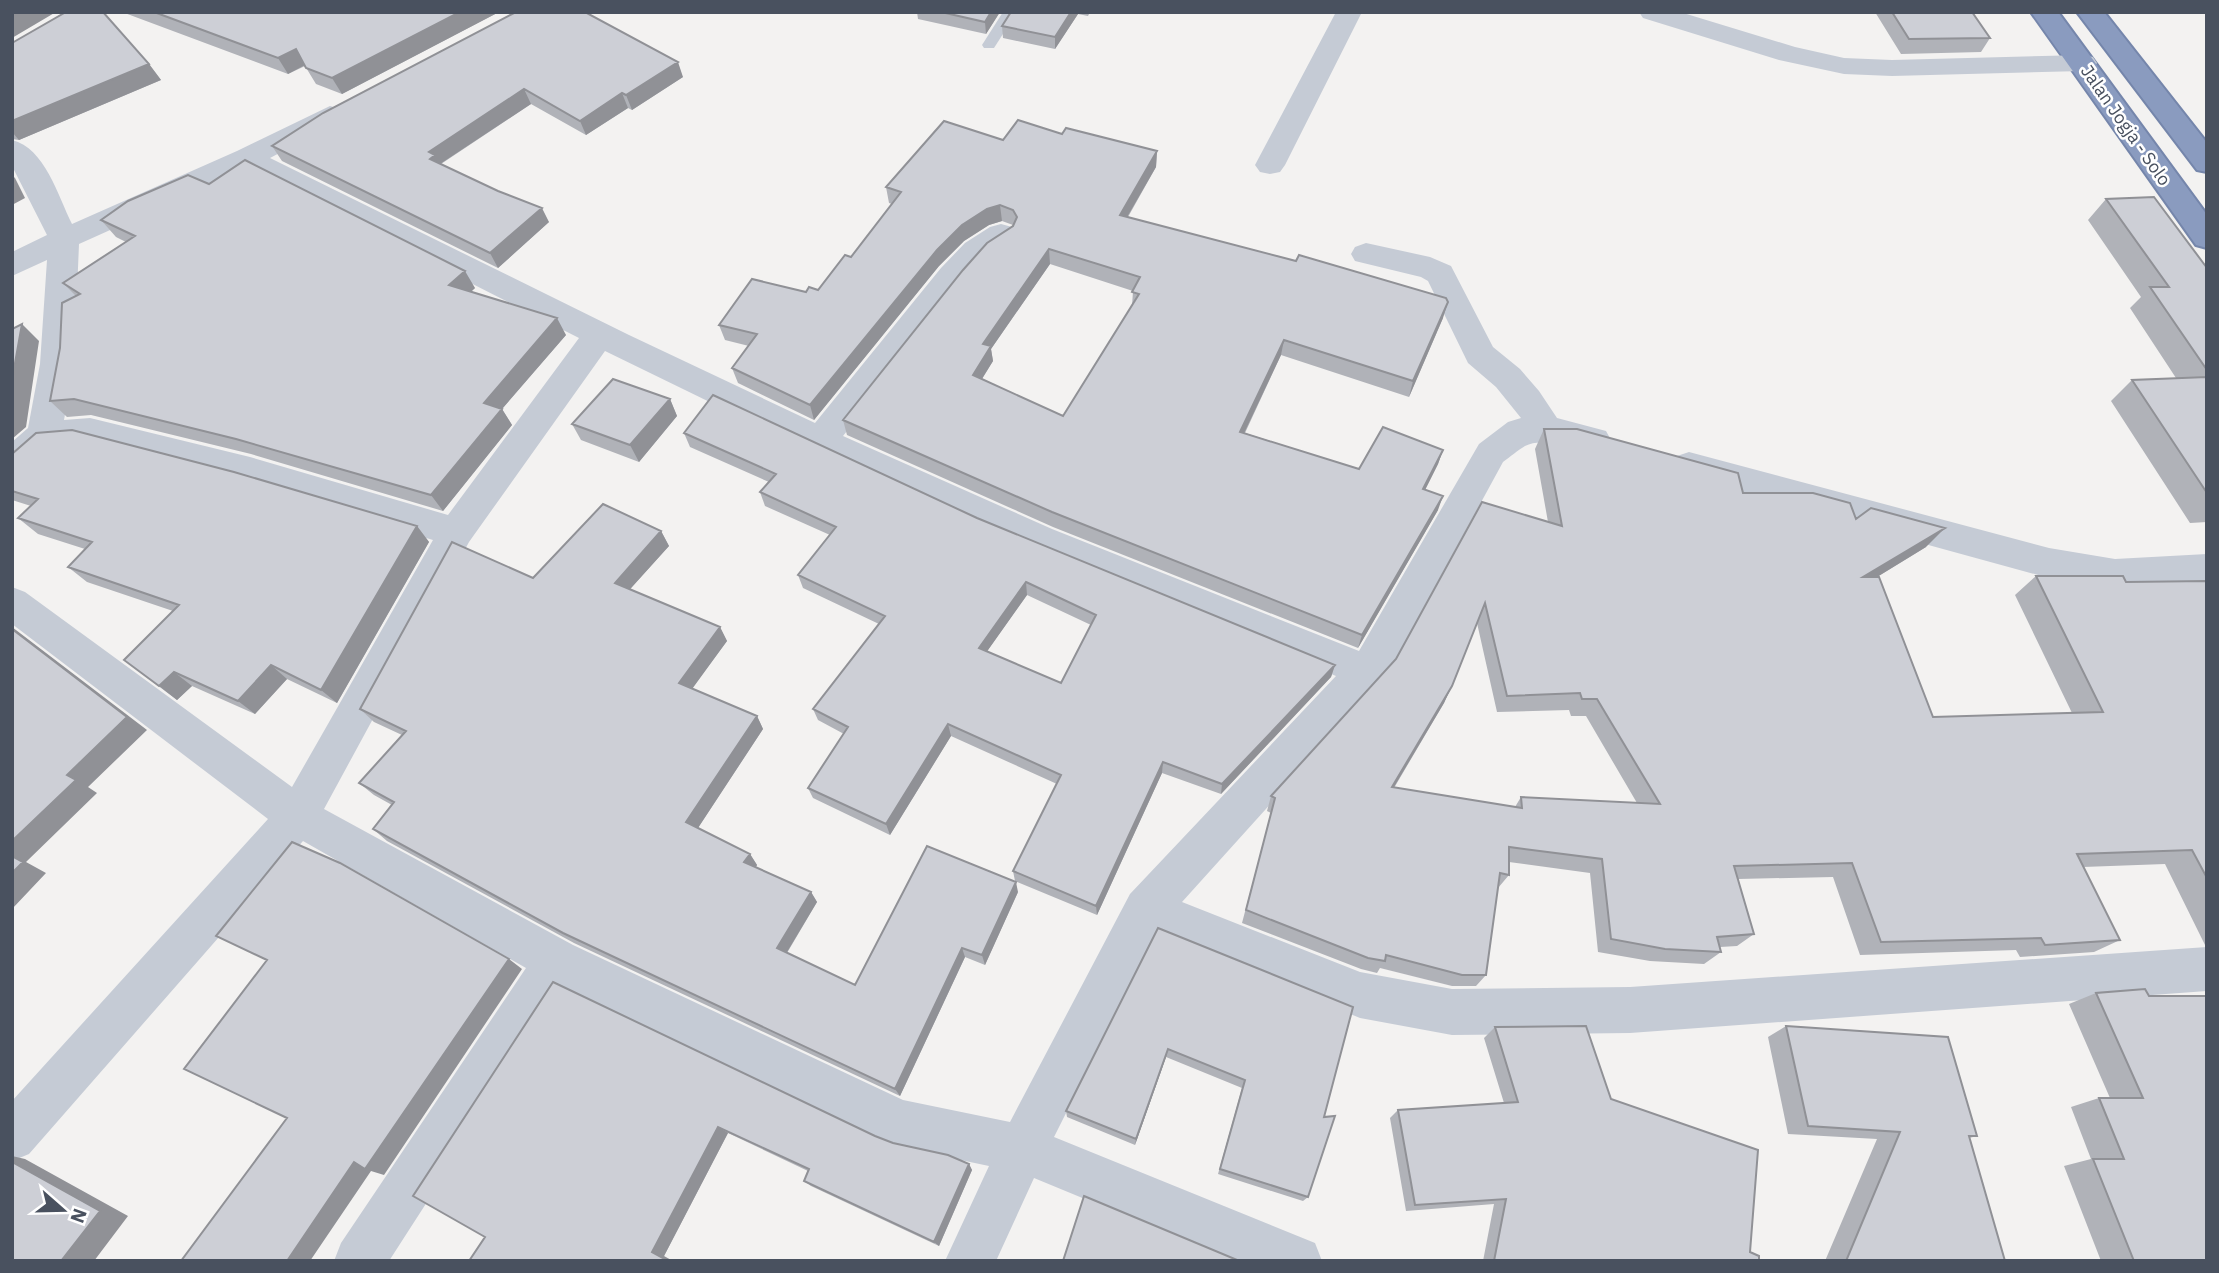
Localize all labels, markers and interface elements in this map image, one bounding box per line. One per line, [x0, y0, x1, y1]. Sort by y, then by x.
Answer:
street label: Jalan Jogja - Solo [2076, 60, 2176, 190]
north arrow [28, 1175, 98, 1245]
text: N [65, 1205, 93, 1226]

